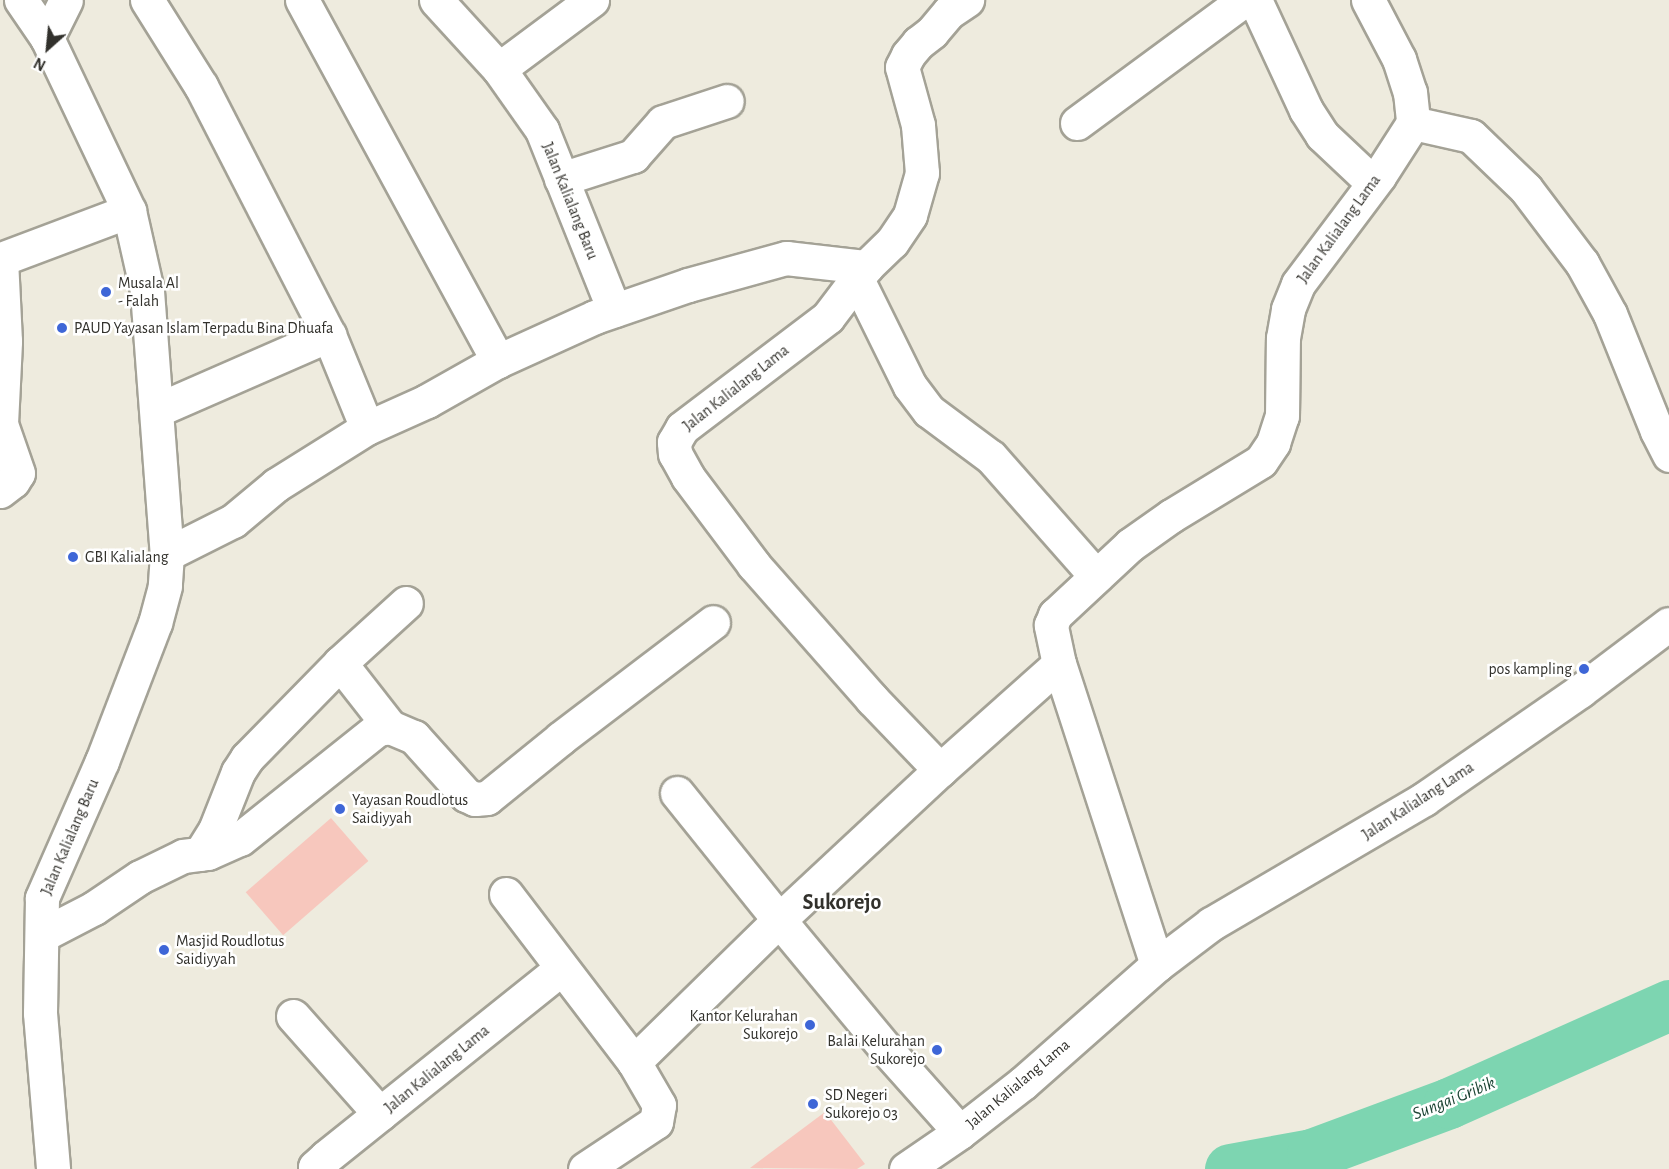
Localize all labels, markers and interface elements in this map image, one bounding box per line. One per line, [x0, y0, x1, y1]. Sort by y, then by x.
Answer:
north arrow [18, 18, 78, 78]
text: N [31, 54, 48, 74]
street label: Jalan Kalialang Baru [538, 140, 602, 262]
street label: Jalan Kalialang Lama [1293, 171, 1385, 287]
place label: Musala Al - Falah [118, 273, 179, 311]
marker: Musala Al - Falah [99, 285, 113, 299]
place label: PAUD Yayasan Islam Terpadu Bina Dhuafa [74, 318, 333, 338]
marker: PAUD Yayasan Islam Terpadu Bina Dhuafa [55, 321, 69, 335]
street label: Jalan Kalialang Lama [679, 341, 793, 435]
place label: GBI Kalialang [85, 547, 169, 567]
marker: GBI Kalialang [66, 550, 80, 564]
place label: pos kampling [1488, 659, 1572, 679]
marker: pos kampling [1577, 662, 1591, 676]
street label: Jalan Kalialang Lama [1359, 758, 1477, 844]
street label: Jalan Kalialang Baru [37, 776, 103, 898]
place label: Yayasan Roudlotus Saidiyyah [352, 790, 468, 828]
marker: Yayasan Roudlotus Saidiyyah [333, 802, 347, 816]
district label: Sukorejo [803, 890, 881, 916]
place label: Masjid Roudlotus Saidiyyah [176, 931, 284, 969]
marker: Masjid Roudlotus Saidiyyah [157, 943, 171, 957]
place label: Kantor Kelurahan Sukorejo [690, 1006, 798, 1044]
marker: Kantor Kelurahan Sukorejo [803, 1018, 817, 1032]
street label: Jalan Kalialang Lama [381, 1021, 493, 1117]
place label: Balai Kelurahan Sukorejo [827, 1031, 925, 1069]
street label: Jalan Kalialang Lama [962, 1035, 1074, 1133]
marker: Balai Kelurahan Sukorejo [930, 1043, 944, 1057]
water label: Sungai Gribik [1409, 1073, 1499, 1125]
place label: SD Negeri Sukorejo 03 [825, 1085, 898, 1123]
marker: SD Negeri Sukorejo 03 [806, 1097, 820, 1111]

